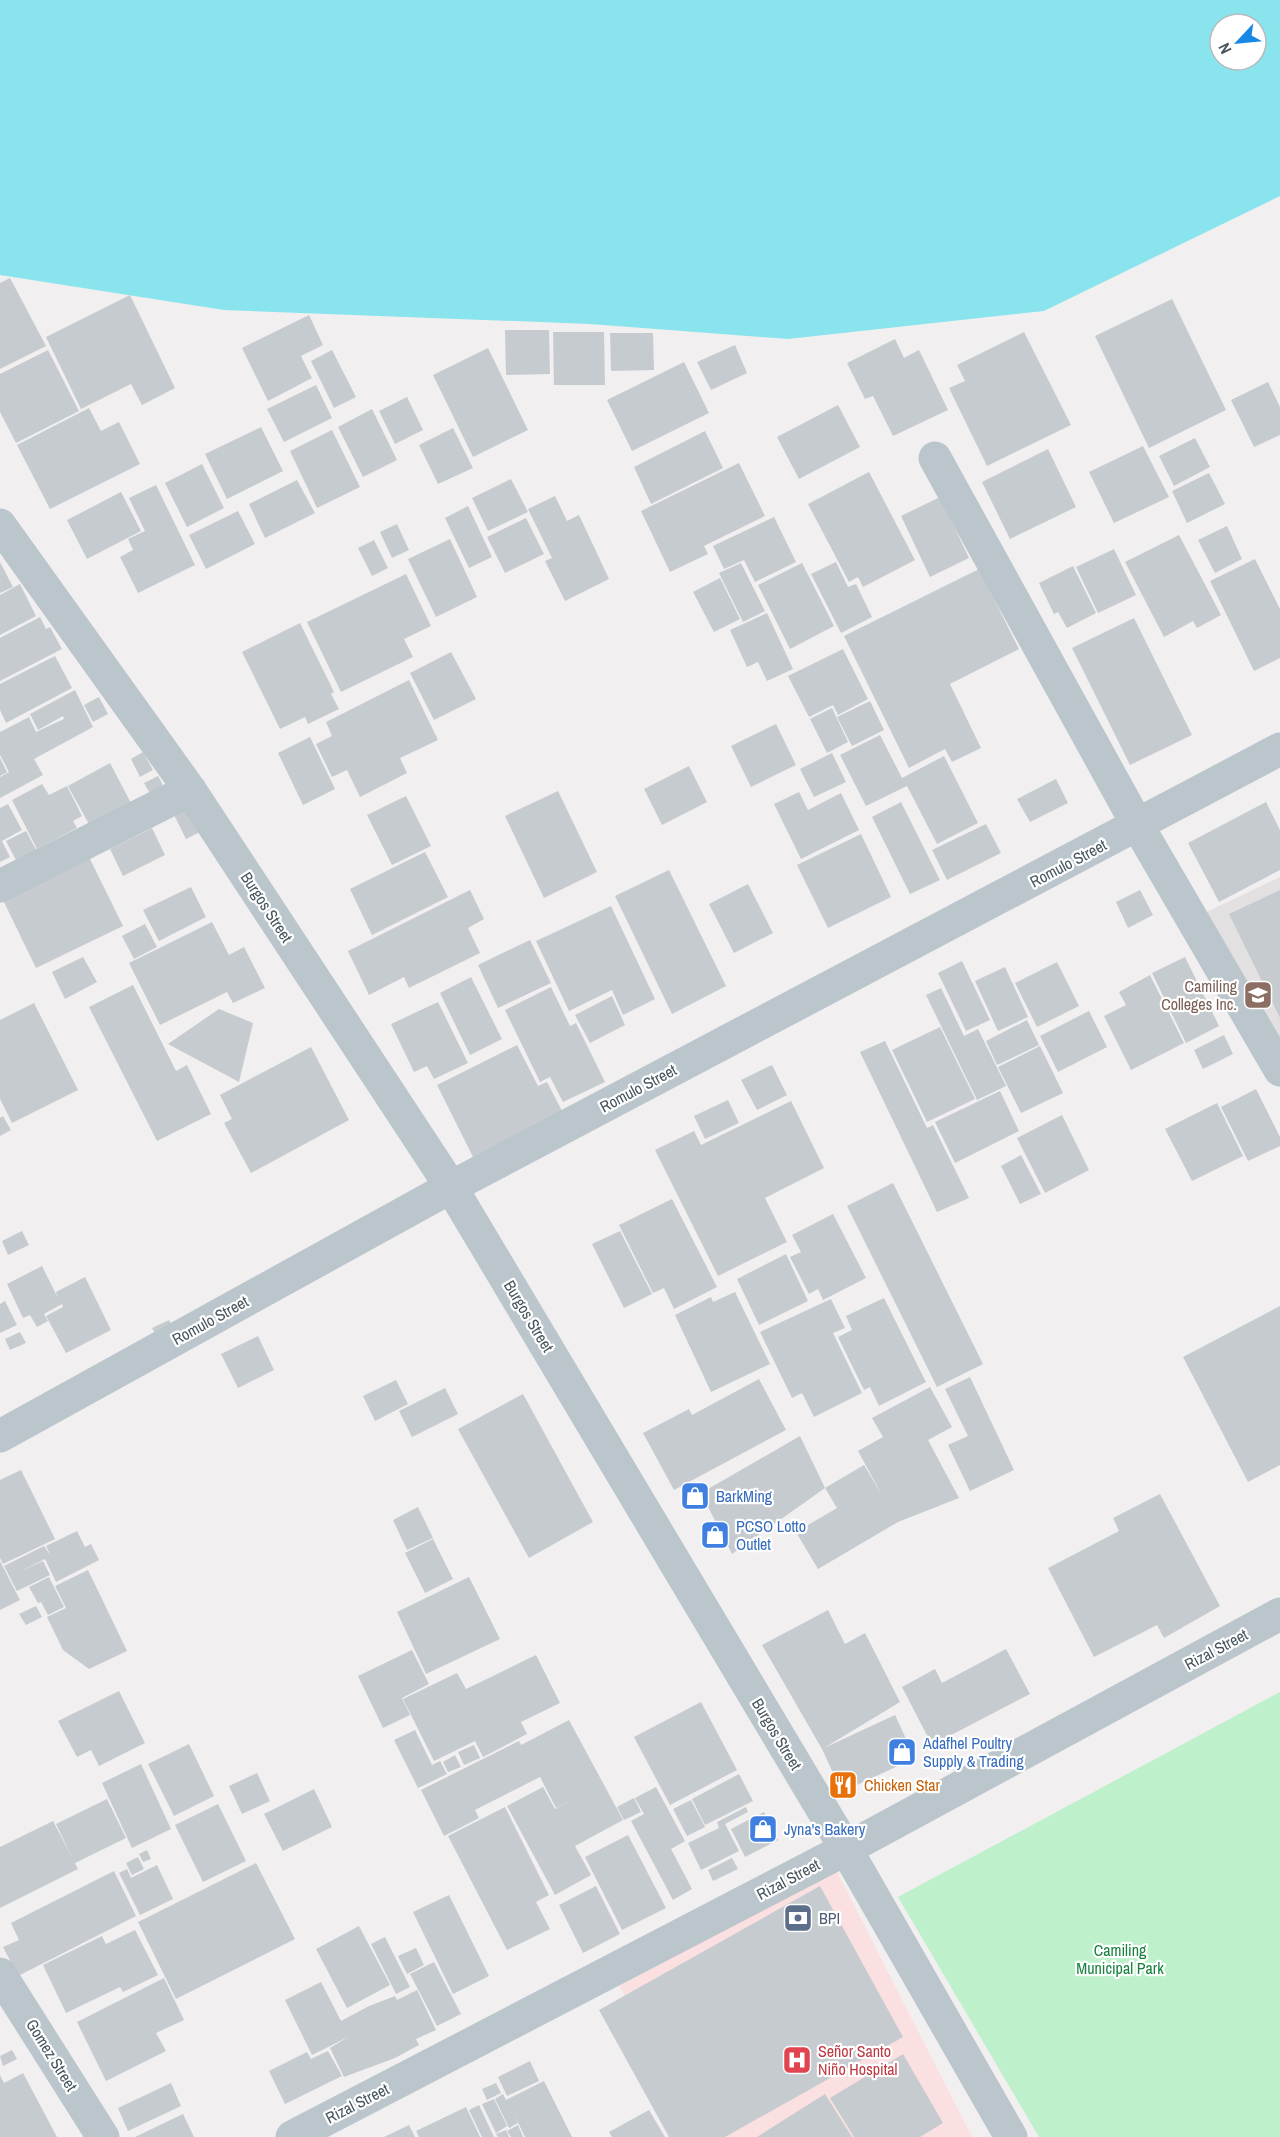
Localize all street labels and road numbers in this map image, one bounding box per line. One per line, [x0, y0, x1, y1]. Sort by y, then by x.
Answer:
street label: Romulo Street [1026, 833, 1110, 892]
street label: Burgos Street [236, 867, 298, 947]
street label: Romulo Street [596, 1058, 680, 1117]
street label: Burgos Street [499, 1276, 559, 1356]
street label: Romulo Street [168, 1290, 252, 1350]
street label: Rizal Street [1181, 1623, 1252, 1675]
street label: Burgos Street [747, 1694, 807, 1774]
street label: Rizal Street [753, 1853, 824, 1905]
street label: Gomez Street [21, 2015, 83, 2095]
street label: Rizal Street [321, 2077, 393, 2128]

